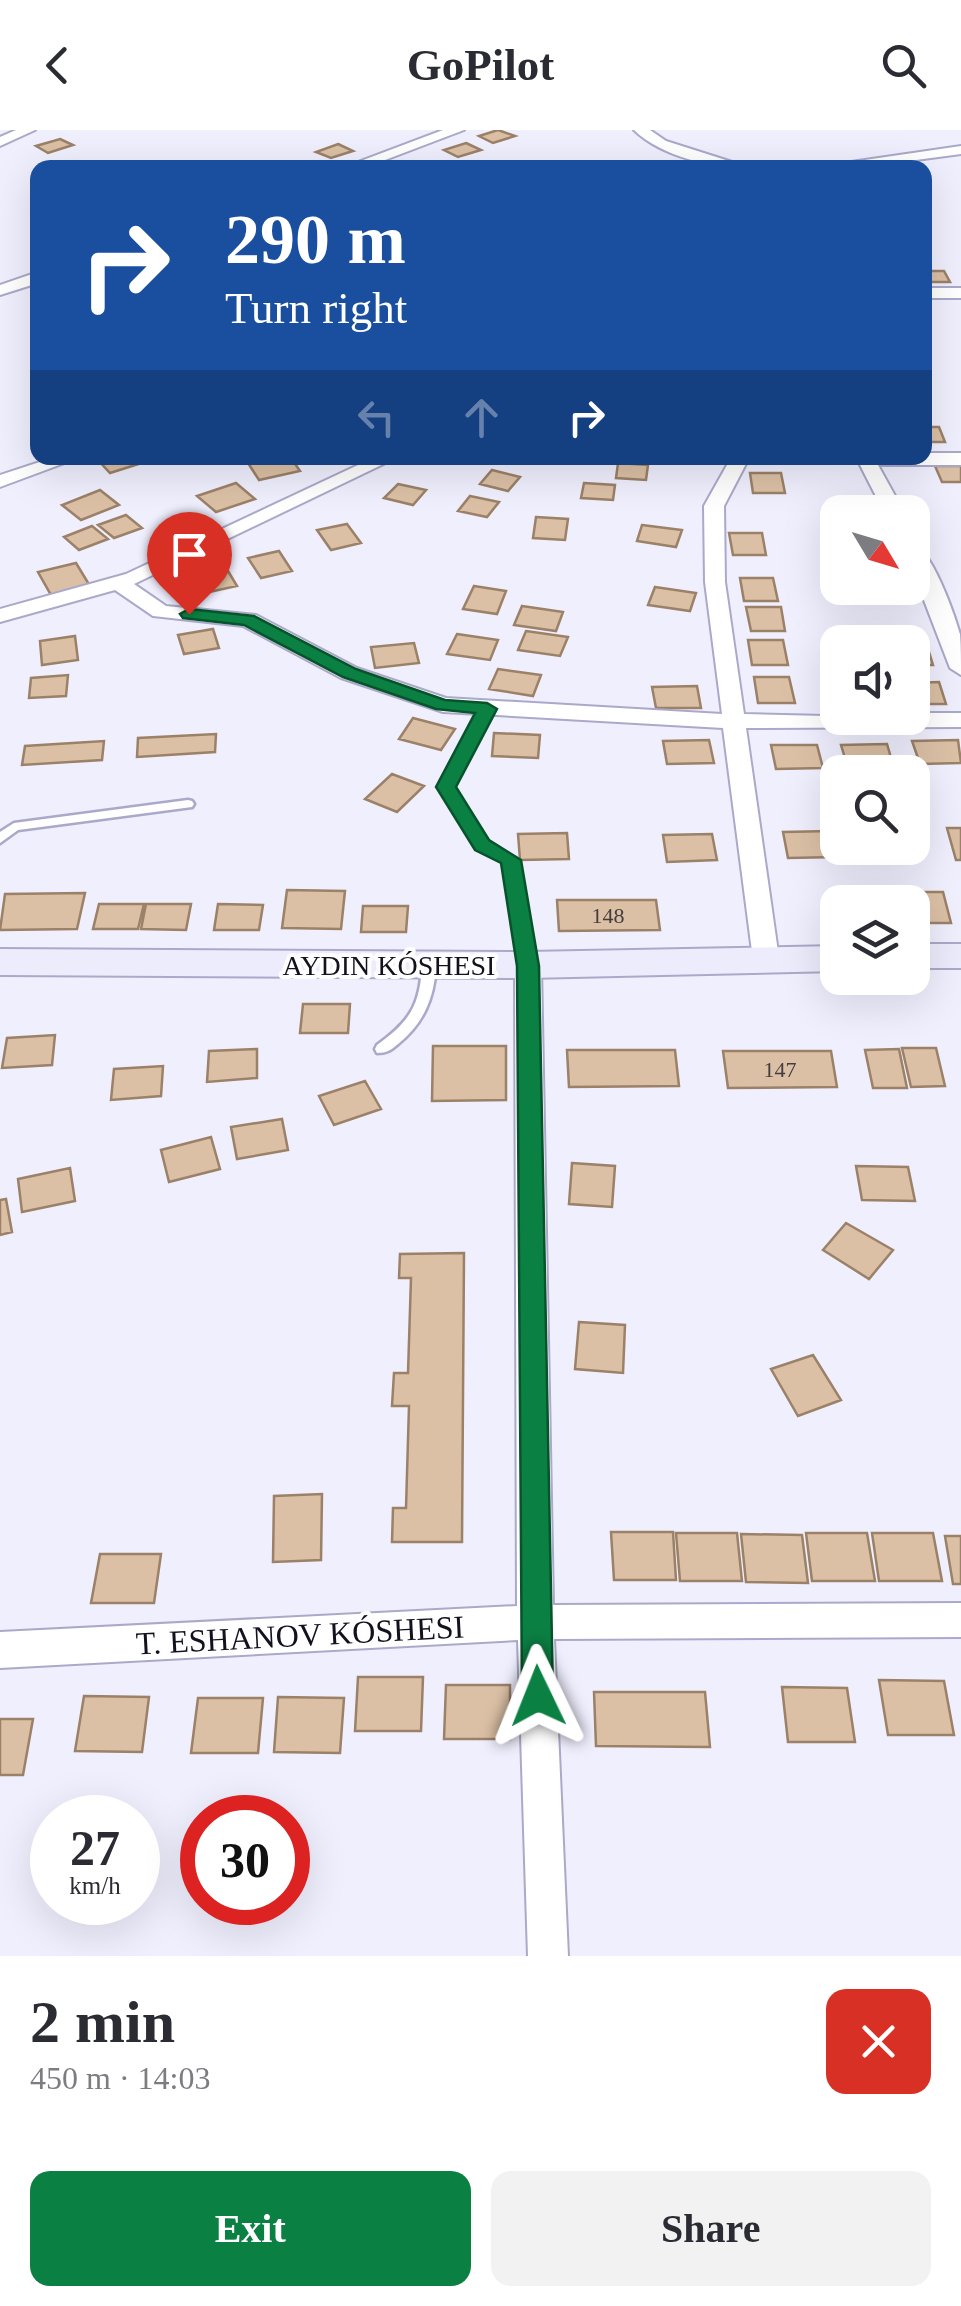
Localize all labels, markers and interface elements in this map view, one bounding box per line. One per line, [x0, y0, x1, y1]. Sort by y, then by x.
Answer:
icon: back [30, 38, 85, 93]
icon: search [876, 38, 931, 93]
text: GoPilot [407, 40, 554, 90]
icon: right [60, 200, 190, 330]
text: 290 m [225, 201, 406, 278]
text: Turn right [225, 283, 407, 333]
icon: left [349, 390, 404, 445]
icon: ahead [454, 390, 509, 445]
icon: right [559, 390, 614, 445]
north arrow [820, 495, 930, 605]
map controls [820, 495, 930, 995]
pin [147, 512, 232, 615]
icon: arrive [162, 527, 217, 582]
button: sound [820, 625, 930, 735]
button: search [820, 755, 930, 865]
button: layers [820, 885, 930, 995]
house number: 148 [592, 903, 625, 928]
street label: AYDIN KÓSHESI [283, 950, 495, 981]
house number: 147 [764, 1057, 797, 1082]
street label: T. ESHANOV KÓSHESI [135, 1608, 465, 1662]
position arrow [486, 1644, 590, 1748]
speed limit sign: 30 [180, 1795, 310, 1925]
text: 27 [70, 1820, 120, 1876]
text: km/h [69, 1872, 121, 1899]
text: 2 min [30, 1989, 175, 2055]
button: close [826, 1989, 931, 2094]
text: 450 m · 14:03 [30, 2060, 210, 2096]
button: Exit [30, 2171, 471, 2286]
button: Share [491, 2171, 931, 2286]

